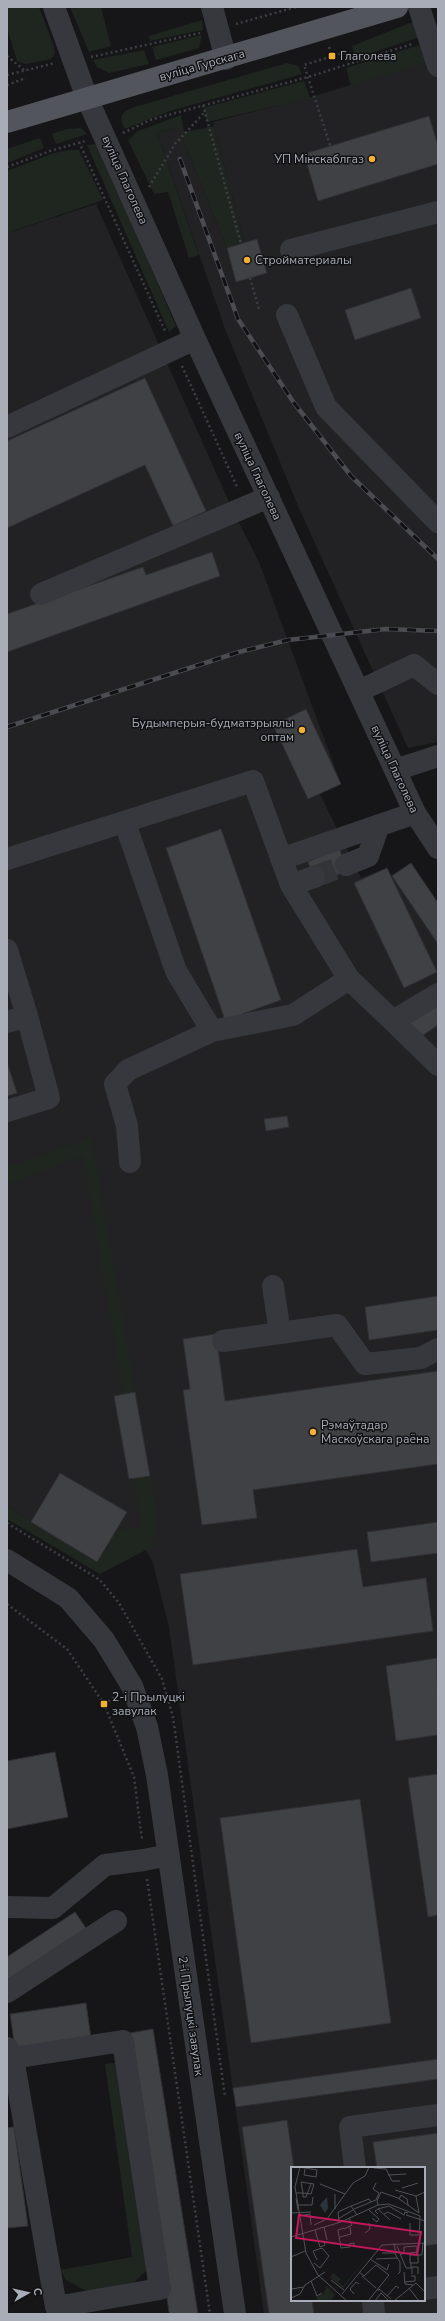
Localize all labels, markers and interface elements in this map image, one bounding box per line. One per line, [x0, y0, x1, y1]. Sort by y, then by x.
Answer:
street label: вуліца Гурскага [157, 45, 247, 85]
place label: Глаголева [340, 48, 396, 64]
marker: Глаголева [327, 51, 337, 61]
street label: вуліца Глаголева [98, 133, 152, 227]
place label: УП Мінскаблгаз [273, 151, 364, 167]
marker: УП Мінскаблгаз [367, 154, 377, 164]
place label: Стройматериалы [255, 252, 352, 268]
marker: Стройматериалы [242, 255, 252, 265]
street label: вуліца Глаголева [231, 429, 285, 523]
place label: Будымперыя-будматэрыялы оптам [132, 715, 294, 745]
street label: вуліца Глаголева [368, 722, 422, 816]
marker: Будымперыя-будматэрыялы оптам [297, 725, 307, 735]
place label: Рэмаўтадар Маскоўскага раёна [321, 1417, 429, 1447]
marker: Рэмаўтадар Маскоўскага раёна [308, 1427, 318, 1437]
place label: 2-і Прылуцкі завулак [112, 1689, 185, 1719]
marker: 2-і Прылуцкі завулак [99, 1699, 109, 1709]
street label: 2-і Прылуцкі завулак [175, 1955, 207, 2077]
inset map [291, 2167, 425, 2301]
north arrow [8, 2273, 48, 2313]
text: С [29, 2287, 45, 2297]

